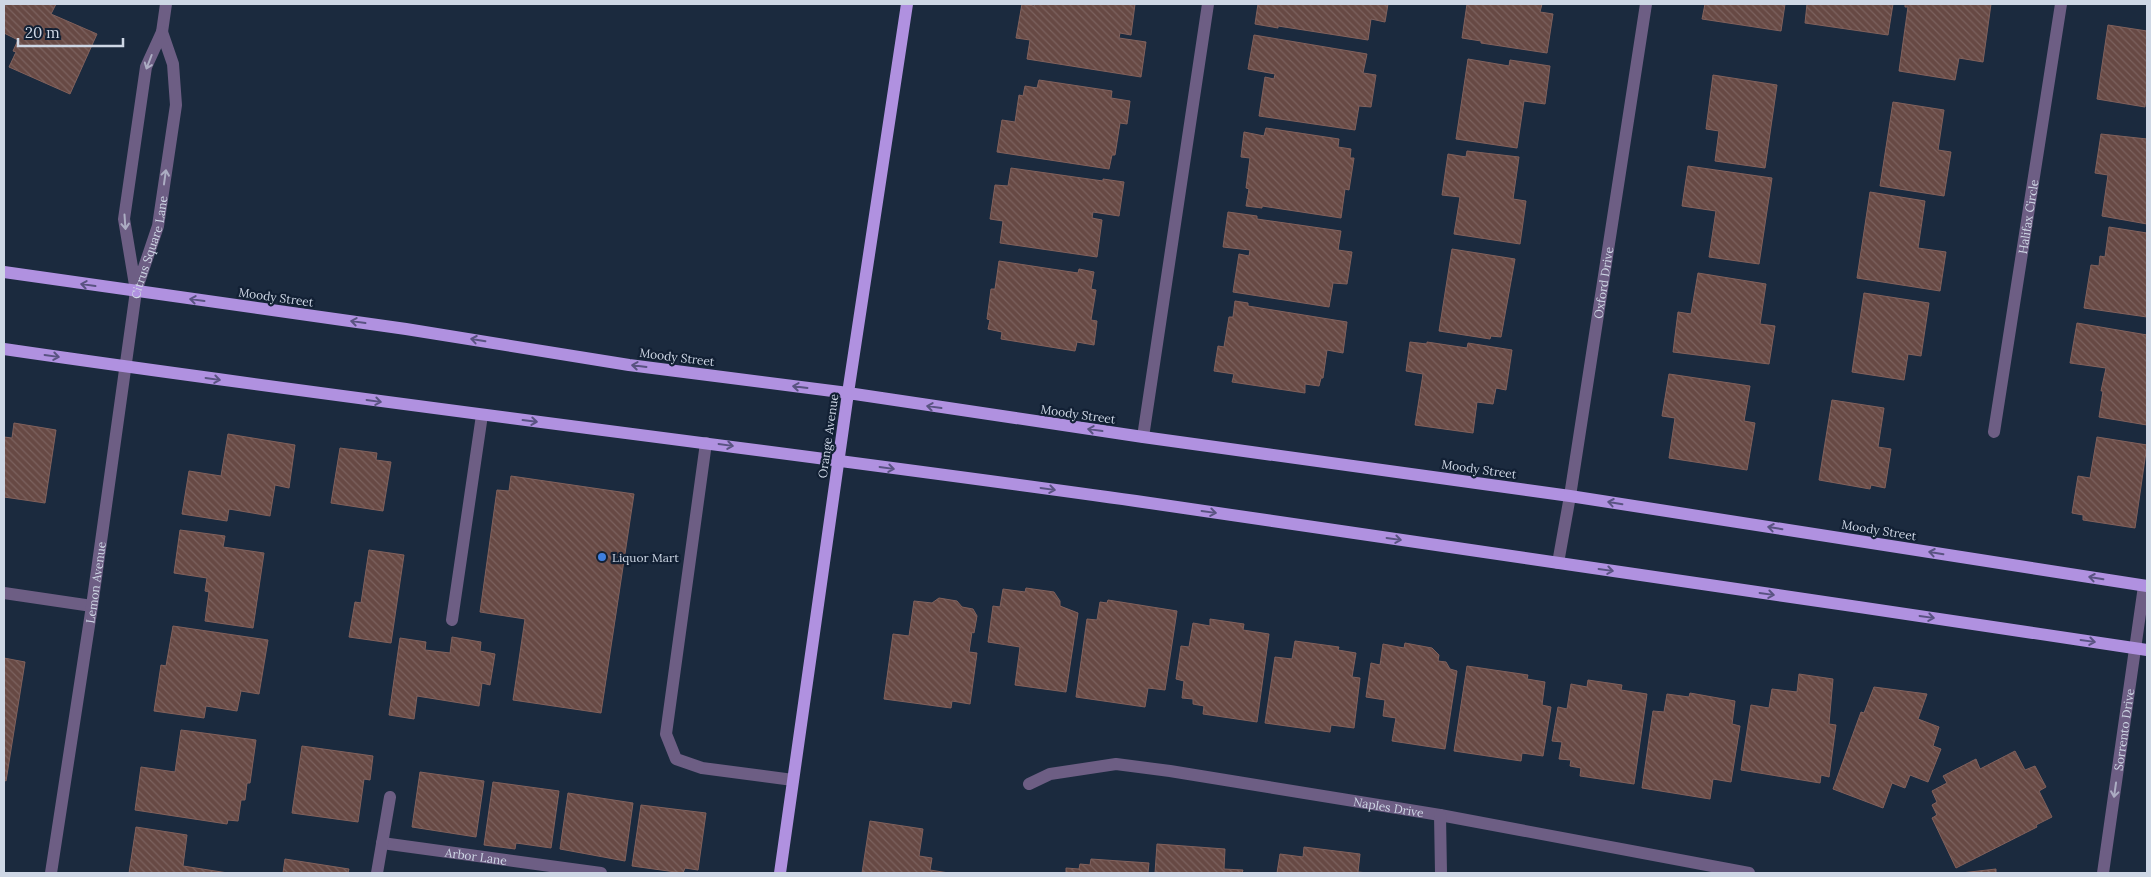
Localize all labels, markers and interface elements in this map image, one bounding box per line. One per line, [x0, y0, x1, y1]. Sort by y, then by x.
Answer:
scale bar [18, 15, 122, 47]
text: 20 m [25, 23, 60, 42]
one-way arrow [144, 54, 153, 69]
one-way arrow [160, 169, 170, 185]
street label: Halifax Circle [2015, 178, 2041, 255]
street label: Citrus Square Lane [128, 194, 170, 300]
one-way arrow [121, 214, 130, 230]
street label: Oxford Drive [1590, 245, 1616, 320]
one-way arrow [80, 279, 96, 289]
street label: Moody Street [238, 284, 315, 310]
one-way arrow [189, 295, 205, 305]
one-way arrow [350, 317, 366, 327]
one-way arrow [470, 335, 486, 345]
street label: Moody Street [639, 345, 716, 369]
one-way arrow [44, 351, 60, 361]
one-way arrow [631, 361, 647, 371]
one-way arrow [205, 374, 221, 384]
one-way arrow [792, 382, 808, 392]
street label: Orange Avenue [815, 392, 841, 479]
one-way arrow [366, 396, 382, 406]
one-way arrow [927, 401, 943, 411]
street label: Moody Street [1040, 401, 1117, 427]
one-way arrow [522, 416, 538, 426]
one-way arrow [1087, 425, 1103, 435]
one-way arrow [718, 440, 734, 450]
street label: Moody Street [1441, 456, 1518, 482]
one-way arrow [878, 463, 894, 473]
one-way arrow [1040, 484, 1056, 494]
one-way arrow [1607, 497, 1623, 507]
one-way arrow [1200, 507, 1216, 517]
street label: Moody Street [1840, 517, 1918, 543]
one-way arrow [1767, 522, 1783, 532]
one-way arrow [1385, 534, 1401, 544]
street label: Lemon Avenue [82, 540, 109, 624]
one-way arrow [1928, 547, 1944, 557]
place label: Liquor Mart [612, 550, 679, 565]
marker: Liquor Mart [596, 551, 608, 563]
one-way arrow [1598, 565, 1614, 575]
one-way arrow [2089, 573, 2105, 583]
one-way arrow [1758, 589, 1774, 599]
one-way arrow [1919, 613, 1935, 623]
one-way arrow [2080, 637, 2096, 647]
street label: Sorrento Drive [2110, 687, 2137, 771]
one-way arrow [2110, 781, 2120, 797]
street label: Naples Drive [1352, 794, 1425, 820]
street label: Arbor Lane [443, 844, 508, 868]

